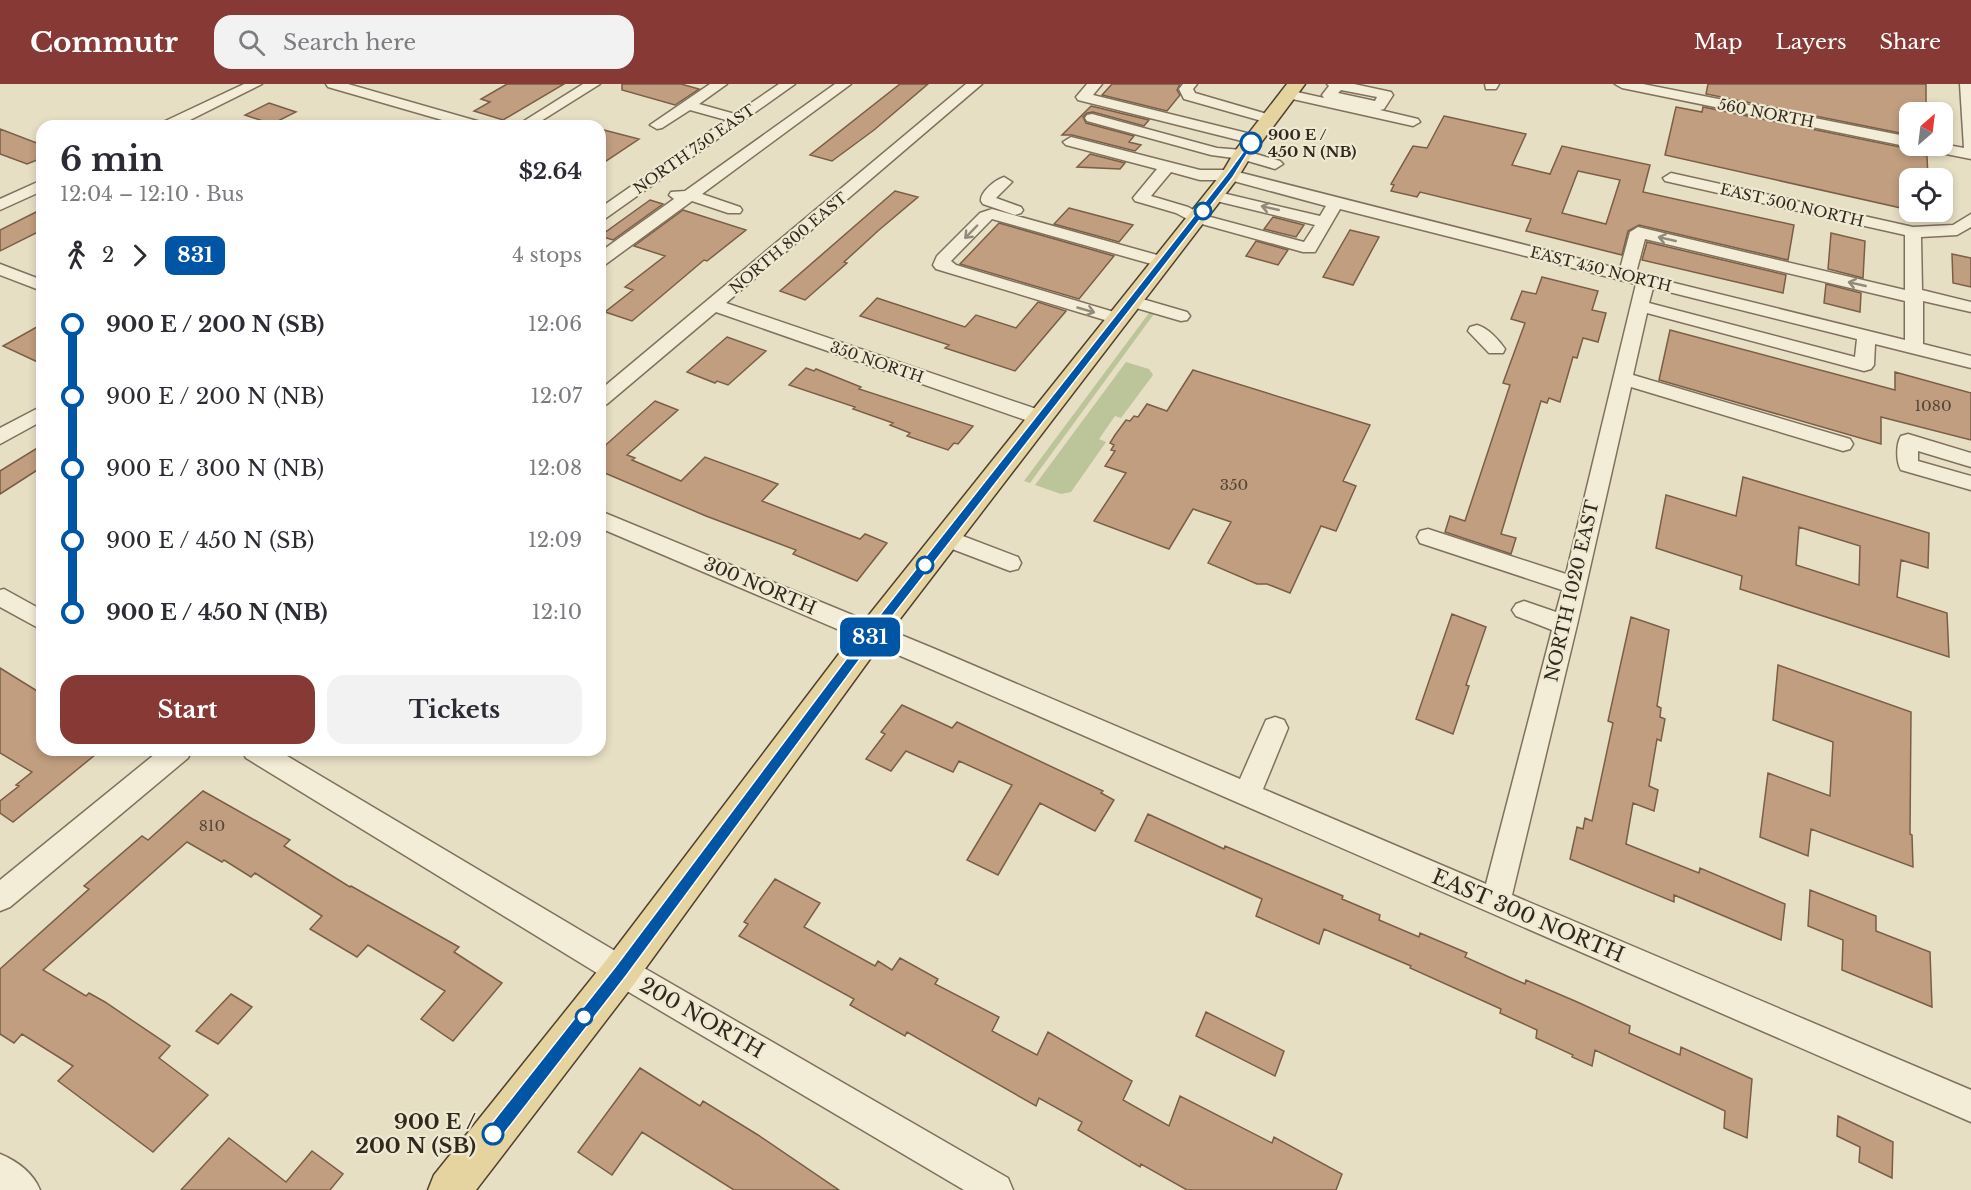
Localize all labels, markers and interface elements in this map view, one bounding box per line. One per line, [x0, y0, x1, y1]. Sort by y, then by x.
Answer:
search box [214, 15, 634, 69]
text: Commutr [30, 25, 178, 60]
icon: search [235, 26, 268, 59]
text: Search here [283, 29, 416, 56]
text: Map [1694, 29, 1743, 55]
text: Layers [1776, 29, 1847, 55]
text: Share [1880, 29, 1941, 55]
street label: 560 NORTH [1716, 94, 1816, 132]
street label: NORTH 750 EAST [630, 100, 758, 198]
north arrow [1899, 102, 1953, 156]
map controls [1899, 102, 1953, 222]
place label: 900 E / 450 N (NB) [1268, 125, 1356, 161]
marker: 900 E / 450 N (NB) [1240, 132, 1262, 154]
text: 6 min [60, 139, 163, 180]
text: $2.64 [519, 158, 582, 185]
button: locate [1899, 168, 1953, 222]
street label: EAST 500 NORTH [1718, 179, 1866, 231]
text: 12:04 – 12:10 · Bus [60, 182, 244, 206]
street label: NORTH 800 EAST [725, 188, 851, 298]
unlabelled marker [1194, 202, 1212, 220]
one-way arrow [1260, 202, 1279, 214]
one-way arrow [963, 225, 978, 240]
one-way arrow [1658, 233, 1677, 245]
icon: walk [60, 239, 93, 272]
icon: forward [123, 239, 156, 272]
text: 831 [177, 242, 213, 268]
street label: EAST 450 NORTH [1528, 242, 1674, 296]
text: 2 [102, 243, 114, 267]
text: 4 stops [512, 243, 582, 267]
one-way arrow [1847, 278, 1866, 290]
one-way arrow [1077, 305, 1096, 316]
text: 900 E / 200 N (SB) [106, 311, 324, 338]
text: 12:06 [528, 312, 582, 336]
street label: 350 NORTH [828, 337, 926, 387]
text: 900 E / 200 N (NB) [106, 383, 324, 410]
text: 12:07 [531, 384, 582, 408]
house number: 1080 [1914, 396, 1952, 415]
text: 900 E / 300 N (NB) [106, 455, 324, 482]
text: 12:08 [529, 456, 582, 480]
house number: 350 [1220, 475, 1248, 494]
street label: NORTH 1020 EAST [1540, 498, 1604, 684]
text: 900 E / 450 N (SB) [106, 527, 314, 554]
text: 12:09 [528, 528, 582, 552]
street label: 300 NORTH [701, 553, 819, 619]
unlabelled marker [916, 556, 934, 574]
text: 900 E / 450 N (NB) [106, 599, 328, 626]
text: 12:10 [532, 600, 582, 624]
line badge: 831 [836, 618, 904, 656]
text: 831 [852, 624, 888, 650]
button: Start [60, 675, 315, 744]
button: Tickets [327, 675, 582, 744]
house number: 810 [199, 816, 225, 835]
street label: EAST 300 NORTH [1428, 864, 1628, 968]
street label: 200 NORTH [635, 972, 769, 1064]
unlabelled marker [575, 1008, 593, 1026]
place label: 900 E / 200 N (SB) [355, 1109, 476, 1159]
marker: 900 E / 200 N (SB) [482, 1123, 504, 1145]

